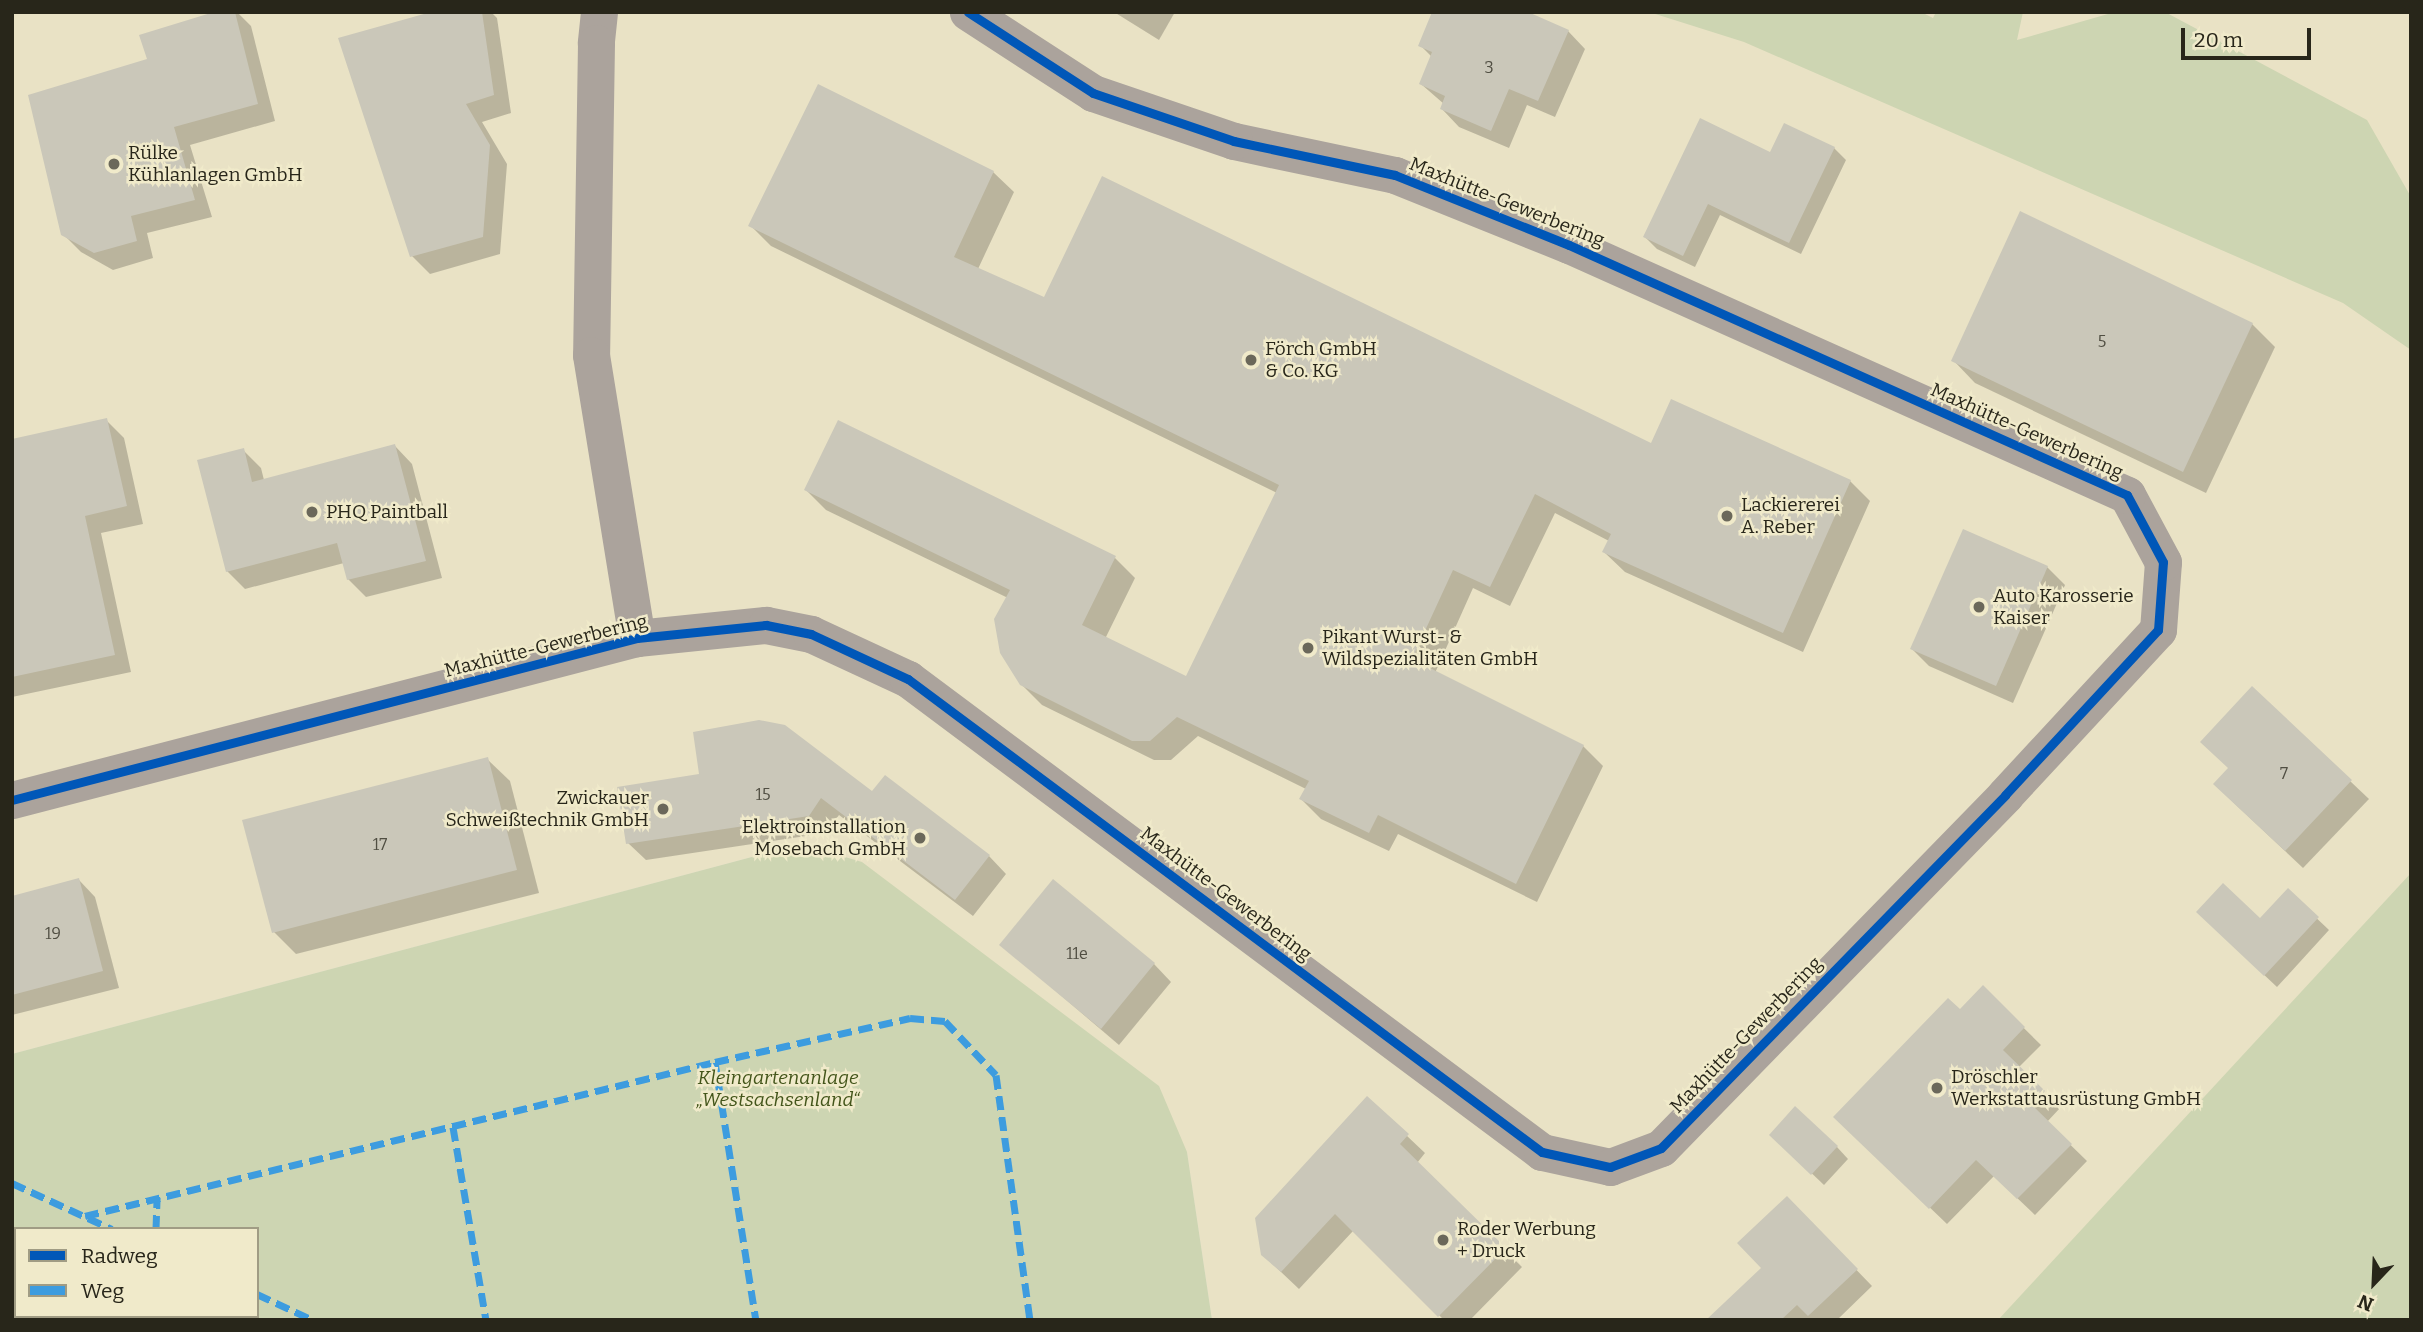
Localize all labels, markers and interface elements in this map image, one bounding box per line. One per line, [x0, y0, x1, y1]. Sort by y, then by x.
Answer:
scale bar [2185, 14, 2314, 58]
text: 20 m [2194, 27, 2243, 53]
house number: 3 [1484, 58, 1494, 78]
place label: Rülke Kühlanlagen GmbH [128, 142, 303, 186]
street label: Maxhütte-Gewerbering [1406, 152, 1608, 252]
marker: Rülke Kühlanlagen GmbH [106, 156, 122, 172]
house number: 5 [2098, 332, 2106, 352]
place label: Förch GmbH & Co. KG [1265, 338, 1377, 382]
marker: Förch GmbH & Co. KG [1243, 352, 1259, 368]
street label: Maxhütte-Gewerbering [1927, 378, 2127, 484]
place label: Lackiererei A. Reber [1741, 494, 1840, 538]
place label: PHQ Paintball [326, 501, 448, 523]
marker: PHQ Paintball [304, 504, 320, 520]
marker: Lackiererei A. Reber [1719, 508, 1735, 524]
place label: Auto Karosserie Kaiser [1993, 585, 2134, 629]
marker: Auto Karosserie Kaiser [1971, 599, 1987, 615]
street label: Maxhütte-Gewerbering [442, 610, 650, 682]
place label: Pikant Wurst- & Wildspezialitäten GmbH [1322, 626, 1538, 670]
marker: Pikant Wurst- & Wildspezialitäten GmbH [1300, 640, 1316, 656]
house number: 7 [2280, 764, 2288, 784]
house number: 15 [755, 785, 771, 805]
place label: Zwickauer Schweißtechnik GmbH [445, 787, 649, 831]
marker: Zwickauer Schweißtechnik GmbH [655, 801, 671, 817]
place label: Elektroinstallation Mosebach GmbH [742, 816, 906, 860]
street label: Maxhütte-Gewerbering [1136, 822, 1316, 966]
marker: Elektroinstallation Mosebach GmbH [912, 830, 928, 846]
house number: 17 [373, 835, 387, 855]
house number: 19 [45, 924, 61, 944]
house number: 11e [1066, 944, 1088, 964]
street label: Maxhütte-Gewerbering [1665, 952, 1827, 1118]
place label: Dröschler Werkstattausrüstung GmbH [1951, 1066, 2201, 1110]
park label: Kleingartenanlage „Westsachsenland“ [697, 1067, 859, 1111]
marker: Dröschler Werkstattausrüstung GmbH [1929, 1080, 1945, 1096]
place label: Roder Werbung + Druck [1457, 1218, 1596, 1262]
legend [14, 1227, 259, 1318]
marker: Roder Werbung + Druck [1435, 1232, 1451, 1248]
text: Radweg [81, 1243, 158, 1269]
north arrow [2339, 1248, 2409, 1318]
text: Weg [81, 1278, 124, 1304]
text: N [2354, 1289, 2377, 1316]

